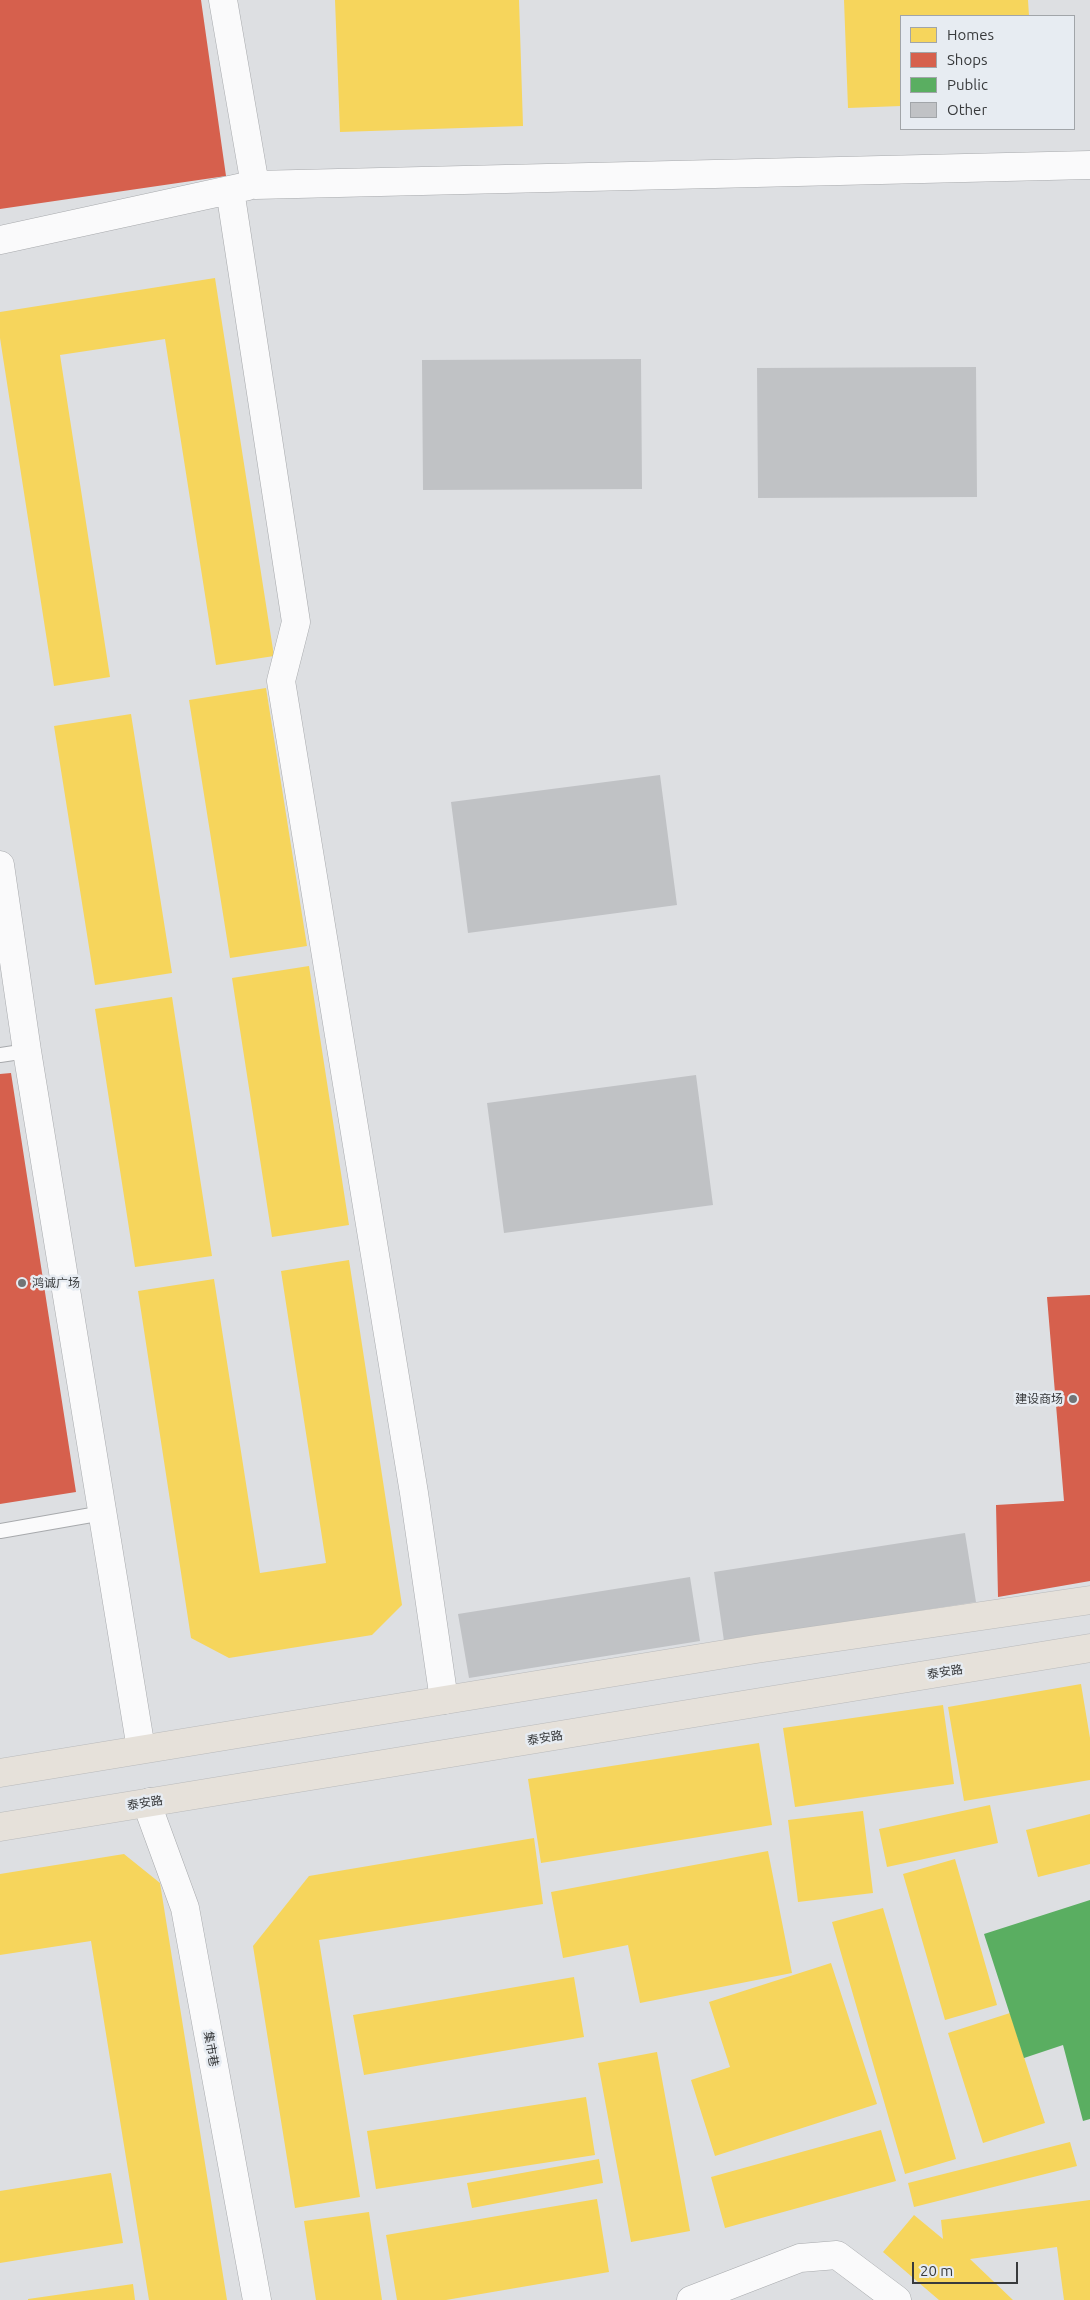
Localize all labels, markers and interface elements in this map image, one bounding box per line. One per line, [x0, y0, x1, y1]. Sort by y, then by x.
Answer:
legend [900, 15, 1075, 130]
text: Homes [947, 26, 994, 43]
text: Shops [947, 51, 988, 68]
text: Public [947, 76, 988, 93]
text: Other [947, 101, 987, 118]
place label: 鸿诚广场 [32, 1276, 80, 1290]
marker: 鸿诚广场 [16, 1277, 28, 1289]
place label: 建设商场 [1015, 1392, 1063, 1406]
marker: 建设商场 [1067, 1393, 1079, 1405]
street label: 泰安路 [926, 1662, 964, 1682]
street label: 泰安路 [526, 1728, 564, 1748]
street label: 泰安路 [126, 1793, 164, 1813]
street label: 集市巷 [201, 2030, 221, 2068]
scale bar [915, 2252, 1021, 2284]
text: 20 m [920, 2262, 953, 2279]

